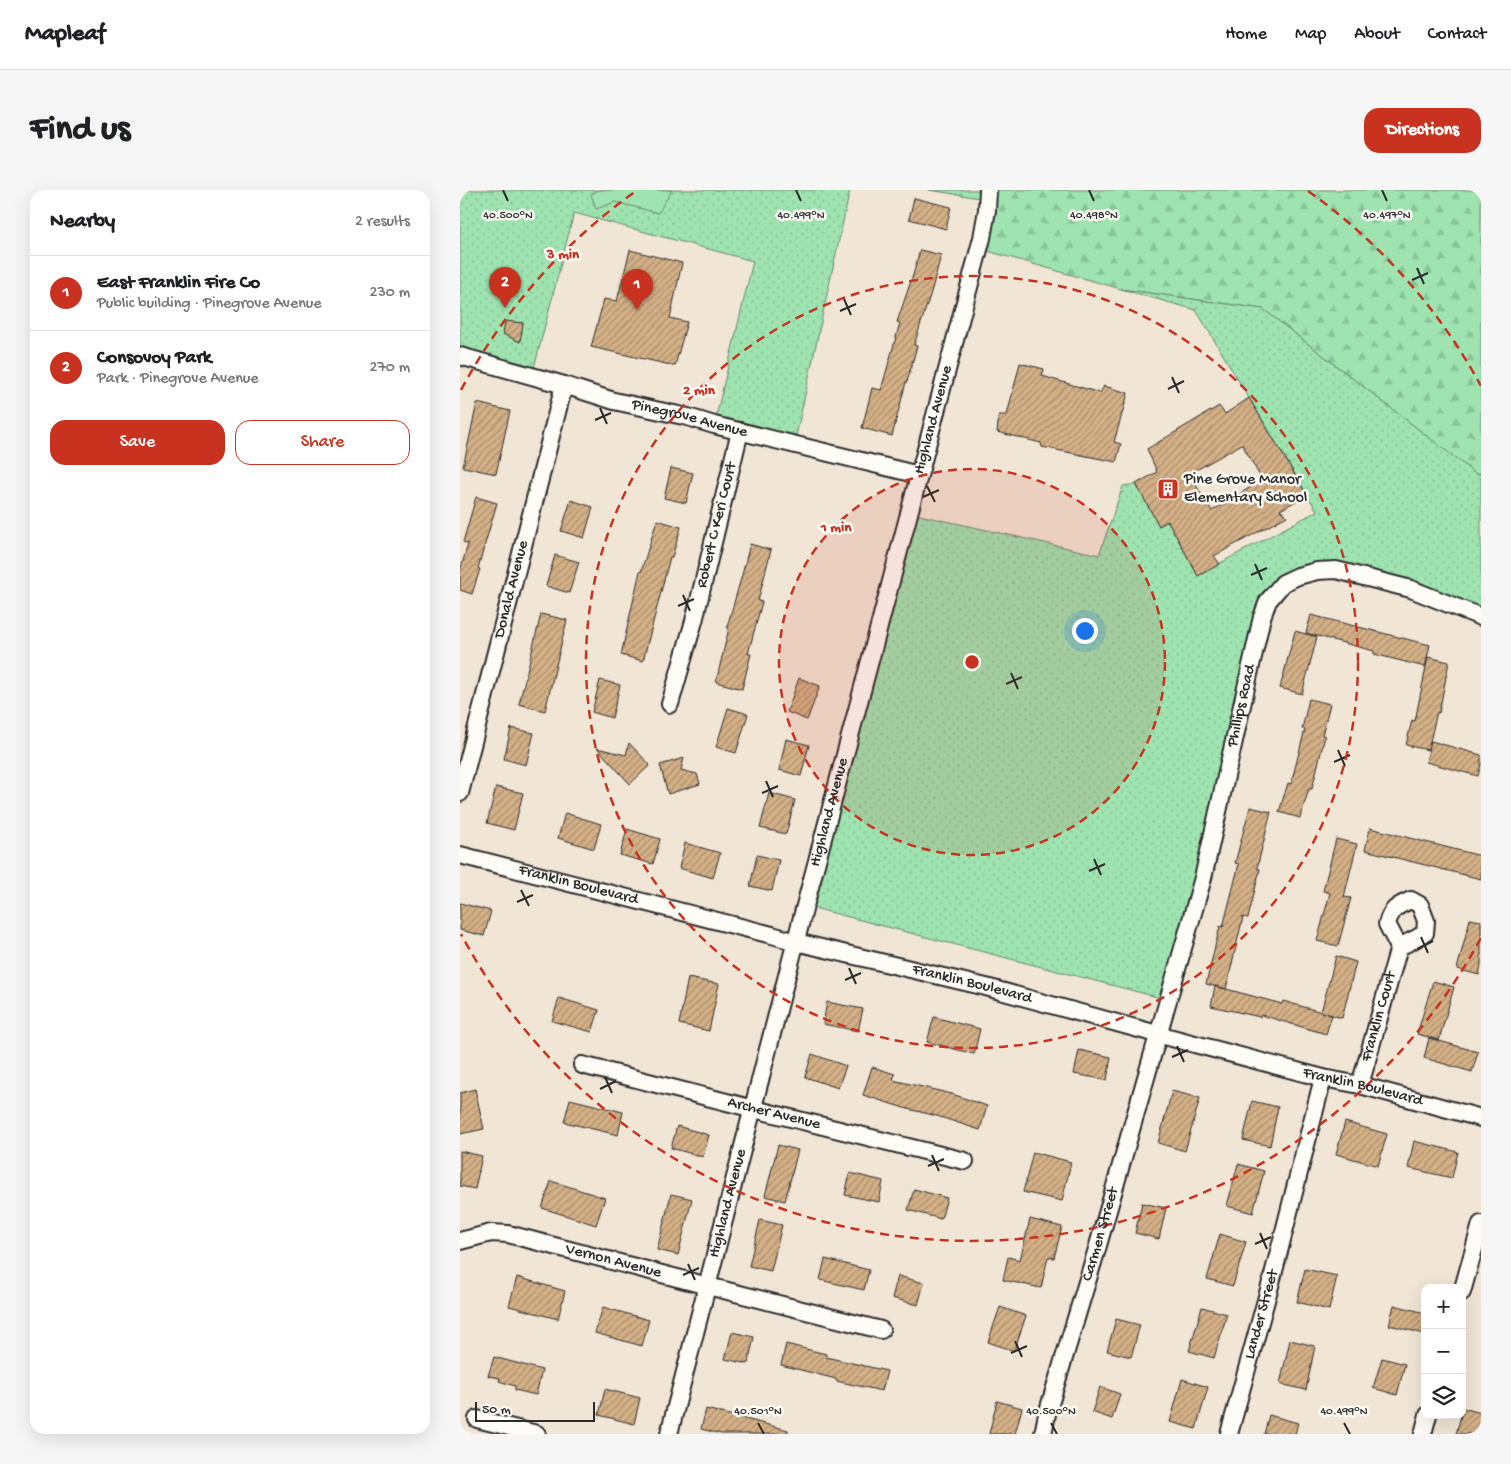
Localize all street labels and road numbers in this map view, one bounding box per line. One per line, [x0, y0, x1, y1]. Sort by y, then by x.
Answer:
street label: Highland Avenue [910, 363, 957, 476]
street label: Pinegrove Avenue [629, 395, 750, 442]
street label: Robert C Keri Court [693, 459, 742, 590]
street label: Donald Avenue [490, 538, 534, 641]
street label: Phillips Road [1223, 661, 1261, 750]
street label: Highland Avenue [806, 755, 853, 869]
street label: Franklin Boulevard [515, 861, 642, 910]
street label: Franklin Boulevard [909, 960, 1035, 1009]
street label: Franklin Court [1357, 968, 1401, 1065]
street label: Franklin Boulevard [1300, 1063, 1426, 1112]
street label: Archer Avenue [725, 1093, 823, 1135]
street label: Highland Avenue [705, 1146, 752, 1260]
street label: Carmen Street [1078, 1184, 1124, 1284]
street label: Vernon Avenue [563, 1240, 664, 1283]
street label: Lander Street [1241, 1266, 1284, 1361]

